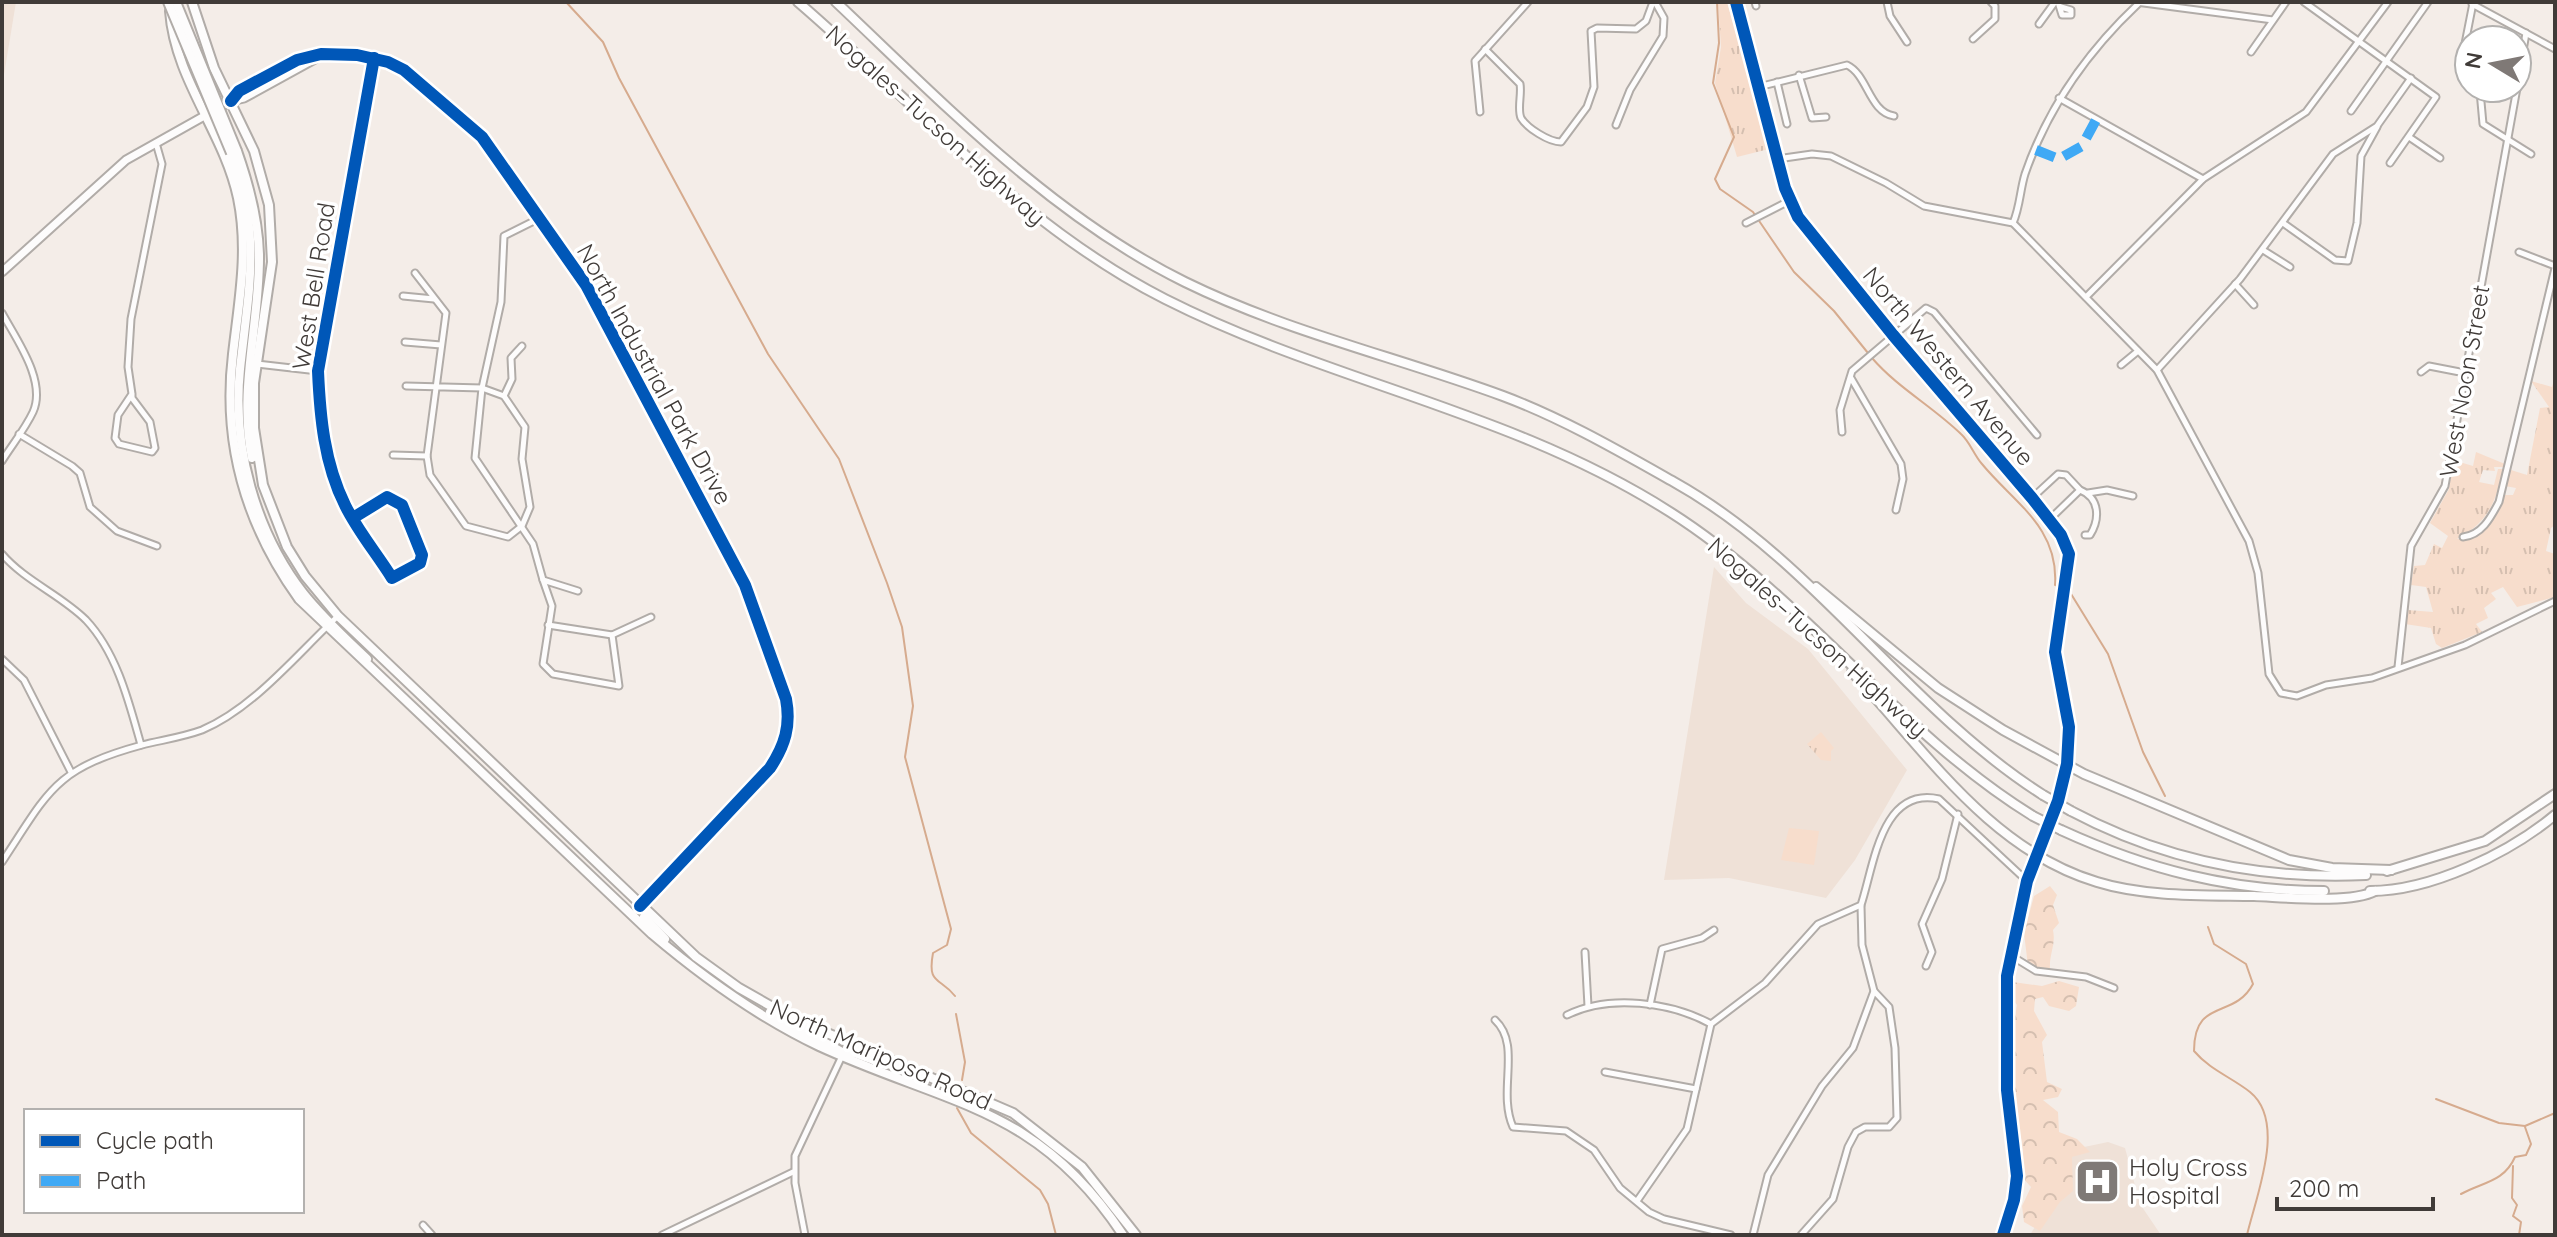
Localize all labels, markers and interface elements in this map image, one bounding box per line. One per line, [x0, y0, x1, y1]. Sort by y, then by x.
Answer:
street label: Nogales–Tucson Highway [820, 19, 1052, 231]
north arrow [2453, 24, 2533, 104]
text: N [2458, 50, 2488, 71]
street label: West Bell Road [285, 200, 341, 372]
street label: North Industrial Park Drive [571, 238, 739, 510]
street label: North Western Avenue [1857, 260, 2041, 472]
street label: West Noon Street [2432, 282, 2496, 480]
street label: Nogales–Tucson Highway [1702, 531, 1934, 743]
street label: North Mariposa Road [766, 992, 996, 1116]
legend [24, 1109, 304, 1213]
text: Cycle path [96, 1125, 214, 1155]
place label: Holy Cross Hospital [2129, 1152, 2248, 1210]
hospital icon: Holy Cross Hospital [2074, 1157, 2122, 1205]
scale bar [2277, 1161, 2433, 1211]
text: Path [96, 1165, 147, 1195]
text: 200 m [2289, 1173, 2359, 1203]

